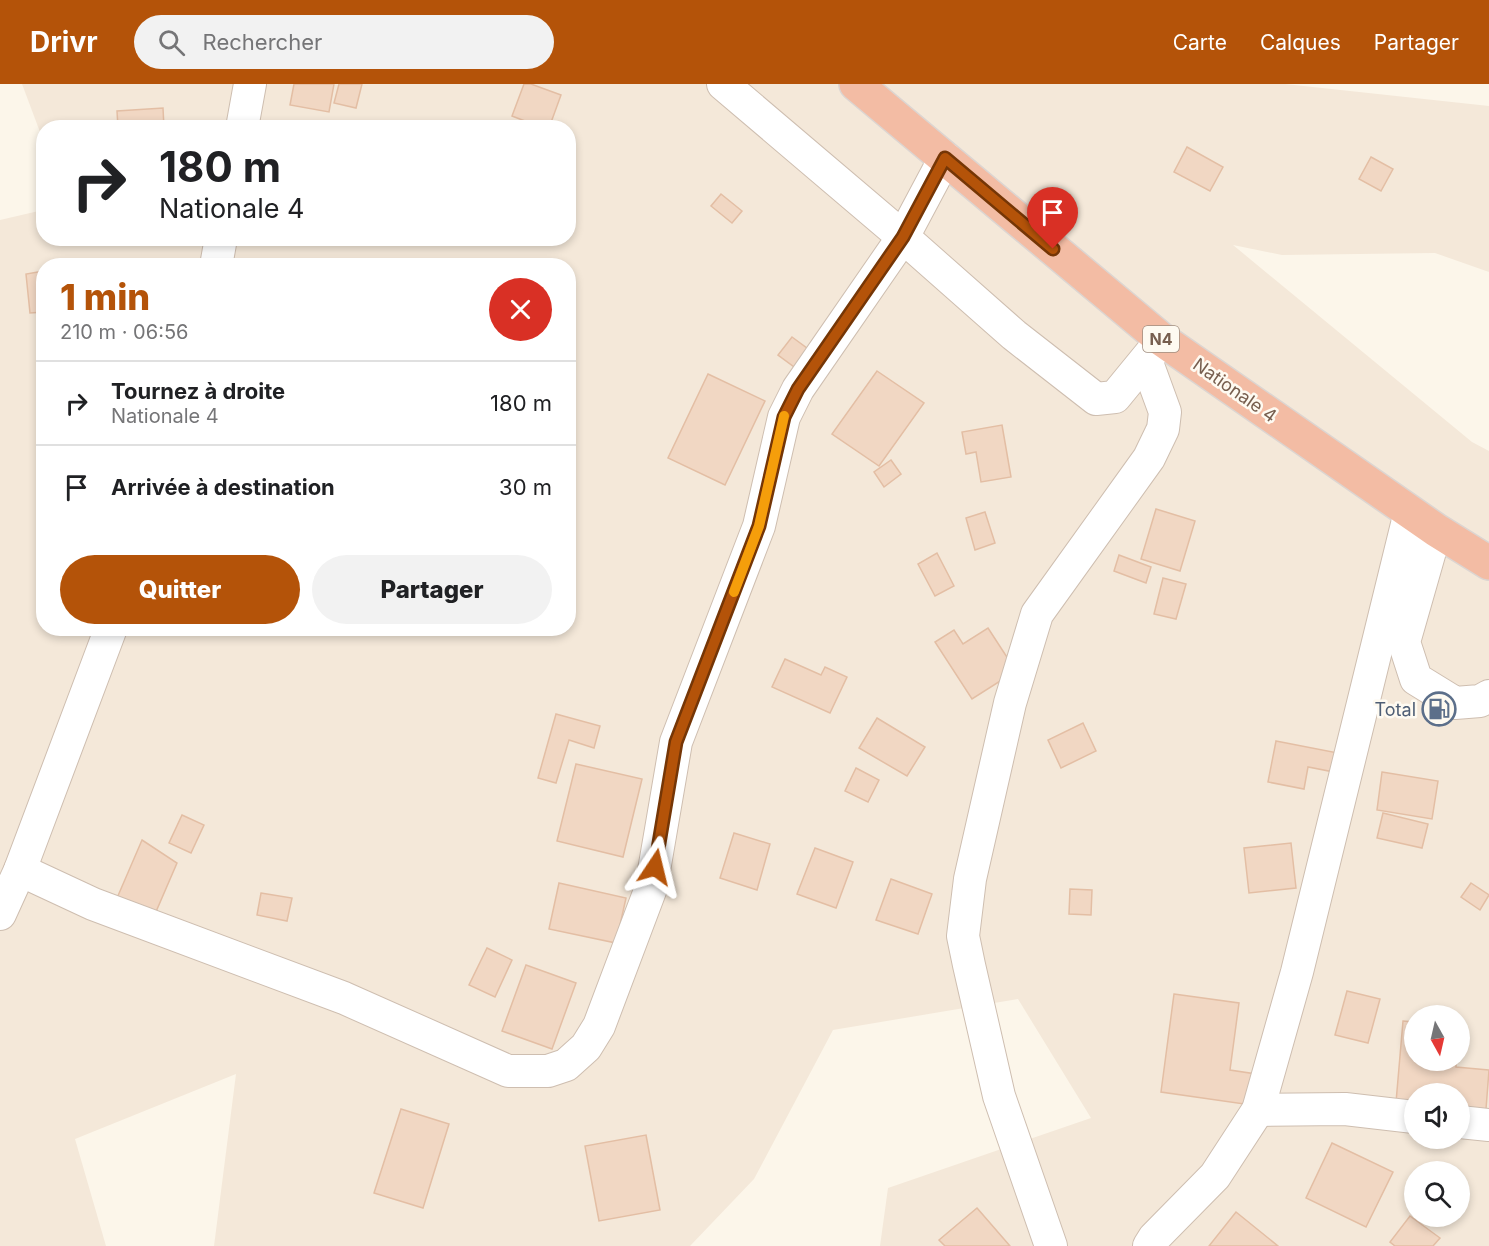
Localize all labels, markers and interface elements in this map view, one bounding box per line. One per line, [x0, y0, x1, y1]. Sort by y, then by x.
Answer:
search box [134, 15, 554, 69]
text: Drivr [30, 25, 98, 59]
icon: search [155, 26, 188, 59]
text: Rechercher [203, 29, 322, 55]
text: Carte [1173, 30, 1227, 55]
text: Calques [1260, 30, 1341, 55]
text: Partager [1374, 30, 1459, 55]
text: 180 m [159, 141, 281, 192]
icon: right [60, 144, 138, 222]
pin [1027, 187, 1078, 249]
text: Nationale 4 [159, 192, 305, 225]
icon: arrive [1036, 196, 1069, 229]
text: 1 min [60, 275, 150, 319]
button: close [489, 278, 552, 341]
text: 210 m · 06:56 [60, 320, 188, 344]
road number: N4 [1143, 326, 1179, 352]
street label: Nationale 4 [1189, 354, 1281, 426]
text: Tournez à droite [111, 378, 285, 404]
icon: right [60, 387, 93, 420]
text: 180 m [490, 390, 552, 416]
text: Nationale 4 [111, 404, 219, 428]
icon: arrive [60, 471, 93, 504]
text: Arrivée à destination [111, 474, 335, 500]
text: 30 m [499, 474, 552, 500]
button: Quitter [60, 555, 300, 624]
button: Partager [312, 555, 552, 624]
fuel station icon: Total [1421, 691, 1457, 727]
place label: Total [1375, 699, 1416, 720]
position arrow [623, 835, 687, 899]
north arrow [1404, 1005, 1470, 1071]
map controls [1404, 1005, 1470, 1227]
button: sound [1404, 1083, 1470, 1149]
button: search [1404, 1161, 1470, 1227]

